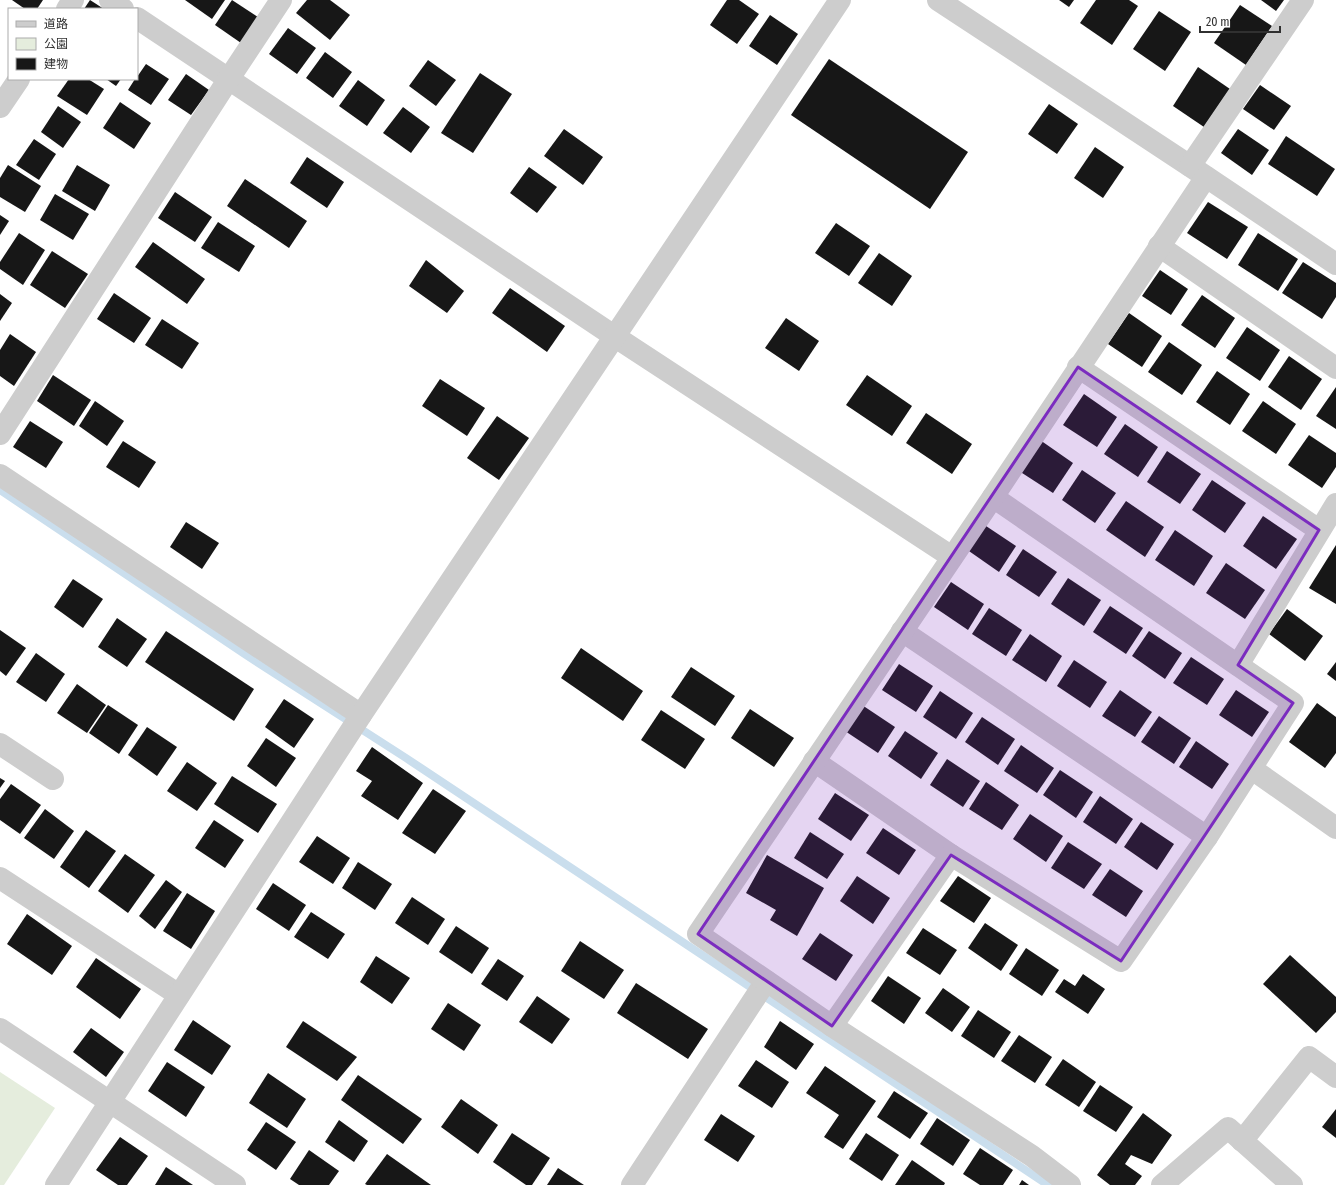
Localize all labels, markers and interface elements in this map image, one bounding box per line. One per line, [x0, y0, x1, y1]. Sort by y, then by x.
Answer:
legend [8, 8, 138, 80]
scale bar [1200, 8, 1280, 34]
text: 20 m [1206, 15, 1230, 29]
text: 道路 [44, 17, 68, 31]
text: 公園 [44, 37, 68, 51]
text: 建物 [44, 57, 68, 71]

